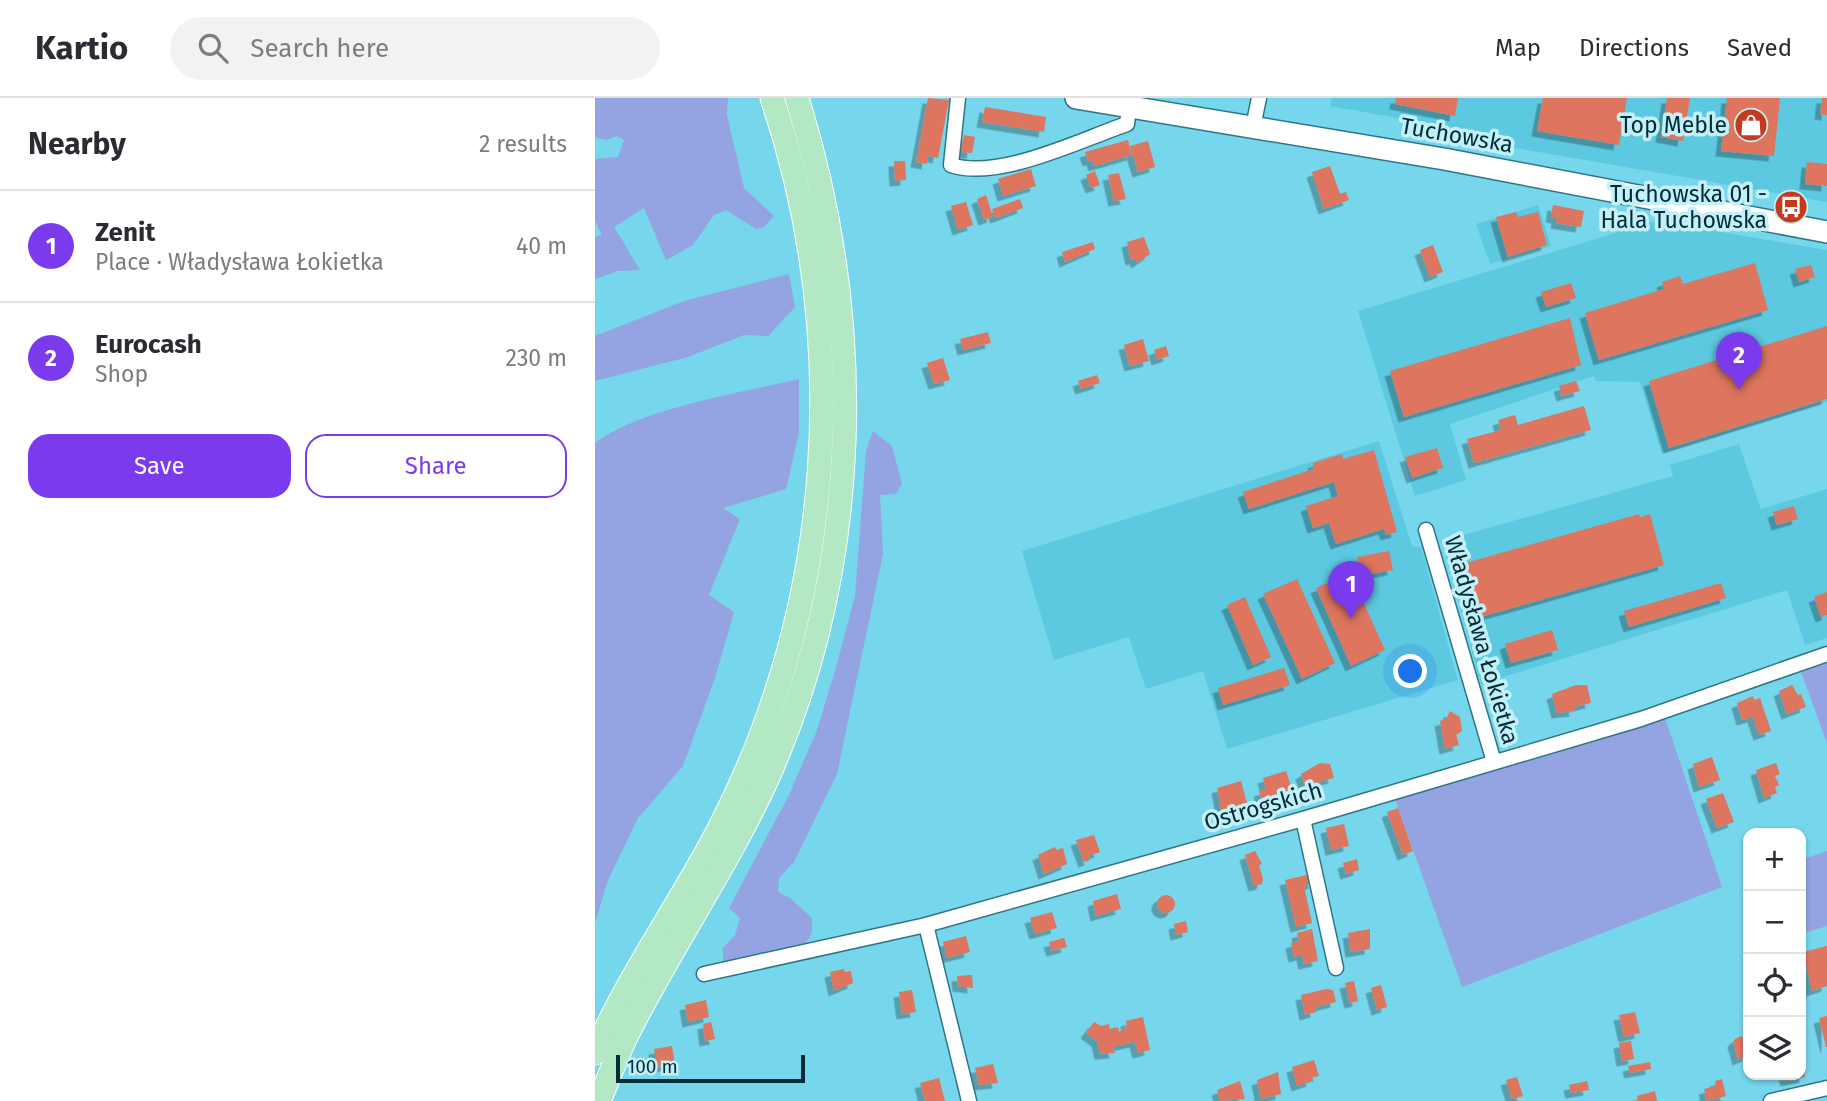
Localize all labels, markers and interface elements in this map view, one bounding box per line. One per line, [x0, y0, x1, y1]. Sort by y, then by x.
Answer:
search box [170, 17, 660, 80]
text: Kartio [35, 28, 128, 68]
icon: search [194, 29, 232, 67]
text: Search here [250, 33, 389, 64]
text: Map [1495, 34, 1541, 62]
text: Directions [1579, 34, 1689, 62]
text: Saved [1727, 34, 1792, 62]
shop icon: Top Meble [1732, 106, 1770, 144]
street label: Tuchowska [1399, 111, 1515, 159]
place label: Top Meble [1620, 111, 1727, 139]
text: Nearby [28, 126, 126, 162]
text: 2 results [479, 130, 567, 158]
place label: Tuchowska 01 - Hala Tuchowska [1600, 180, 1767, 234]
bus stop icon: Tuchowska 01 - Hala Tuchowska [1772, 188, 1810, 226]
text: Zenit [95, 217, 155, 248]
text: 1 [46, 232, 56, 260]
text: 40 m [516, 232, 567, 260]
text: Place · Władysława Łokietka [95, 248, 384, 276]
text: Eurocash [95, 329, 202, 360]
pin: 2 [1716, 332, 1762, 390]
text: 2 [45, 344, 57, 372]
text: 230 m [506, 344, 567, 372]
text: Shop [95, 360, 148, 388]
button: Save [28, 434, 291, 498]
button: Share [305, 434, 567, 498]
street label: Władysława Łokietka [1439, 532, 1525, 748]
pin: 1 [1328, 561, 1374, 619]
your location [1393, 654, 1427, 688]
street label: Ostrogskich [1201, 776, 1325, 836]
map controls [1743, 828, 1806, 1080]
button: + [1743, 828, 1806, 891]
button: − [1743, 891, 1806, 954]
button: locate [1743, 954, 1806, 1017]
button: layers [1743, 1017, 1806, 1080]
scale bar [616, 1052, 805, 1084]
text: 100 m [627, 1055, 678, 1078]

